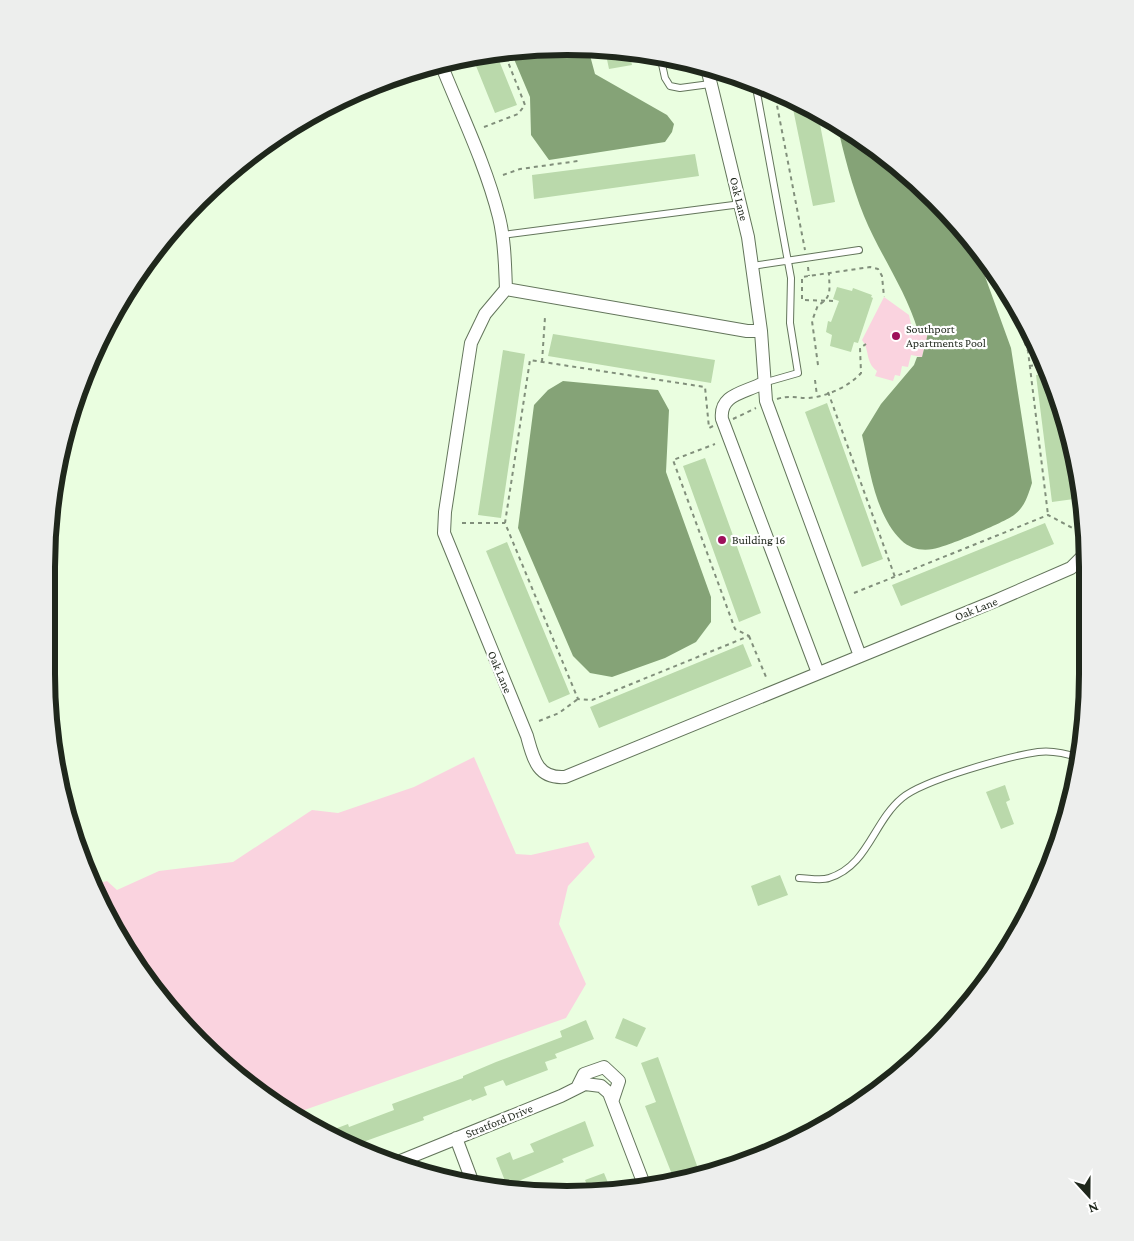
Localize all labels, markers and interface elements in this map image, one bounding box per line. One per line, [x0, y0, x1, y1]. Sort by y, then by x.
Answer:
street label: Oak Lane [727, 176, 751, 222]
place label: Southport Apartments Pool [906, 322, 986, 350]
marker: Southport Apartments Pool [890, 330, 902, 342]
place label: Building 16 [732, 533, 785, 547]
marker: Building 16 [716, 534, 728, 546]
street label: Oak Lane [953, 594, 999, 624]
street label: Oak Lane [485, 649, 515, 695]
street label: Stratford Drive [463, 1101, 535, 1141]
north arrow [1064, 1171, 1114, 1221]
text: N [1086, 1199, 1101, 1217]

